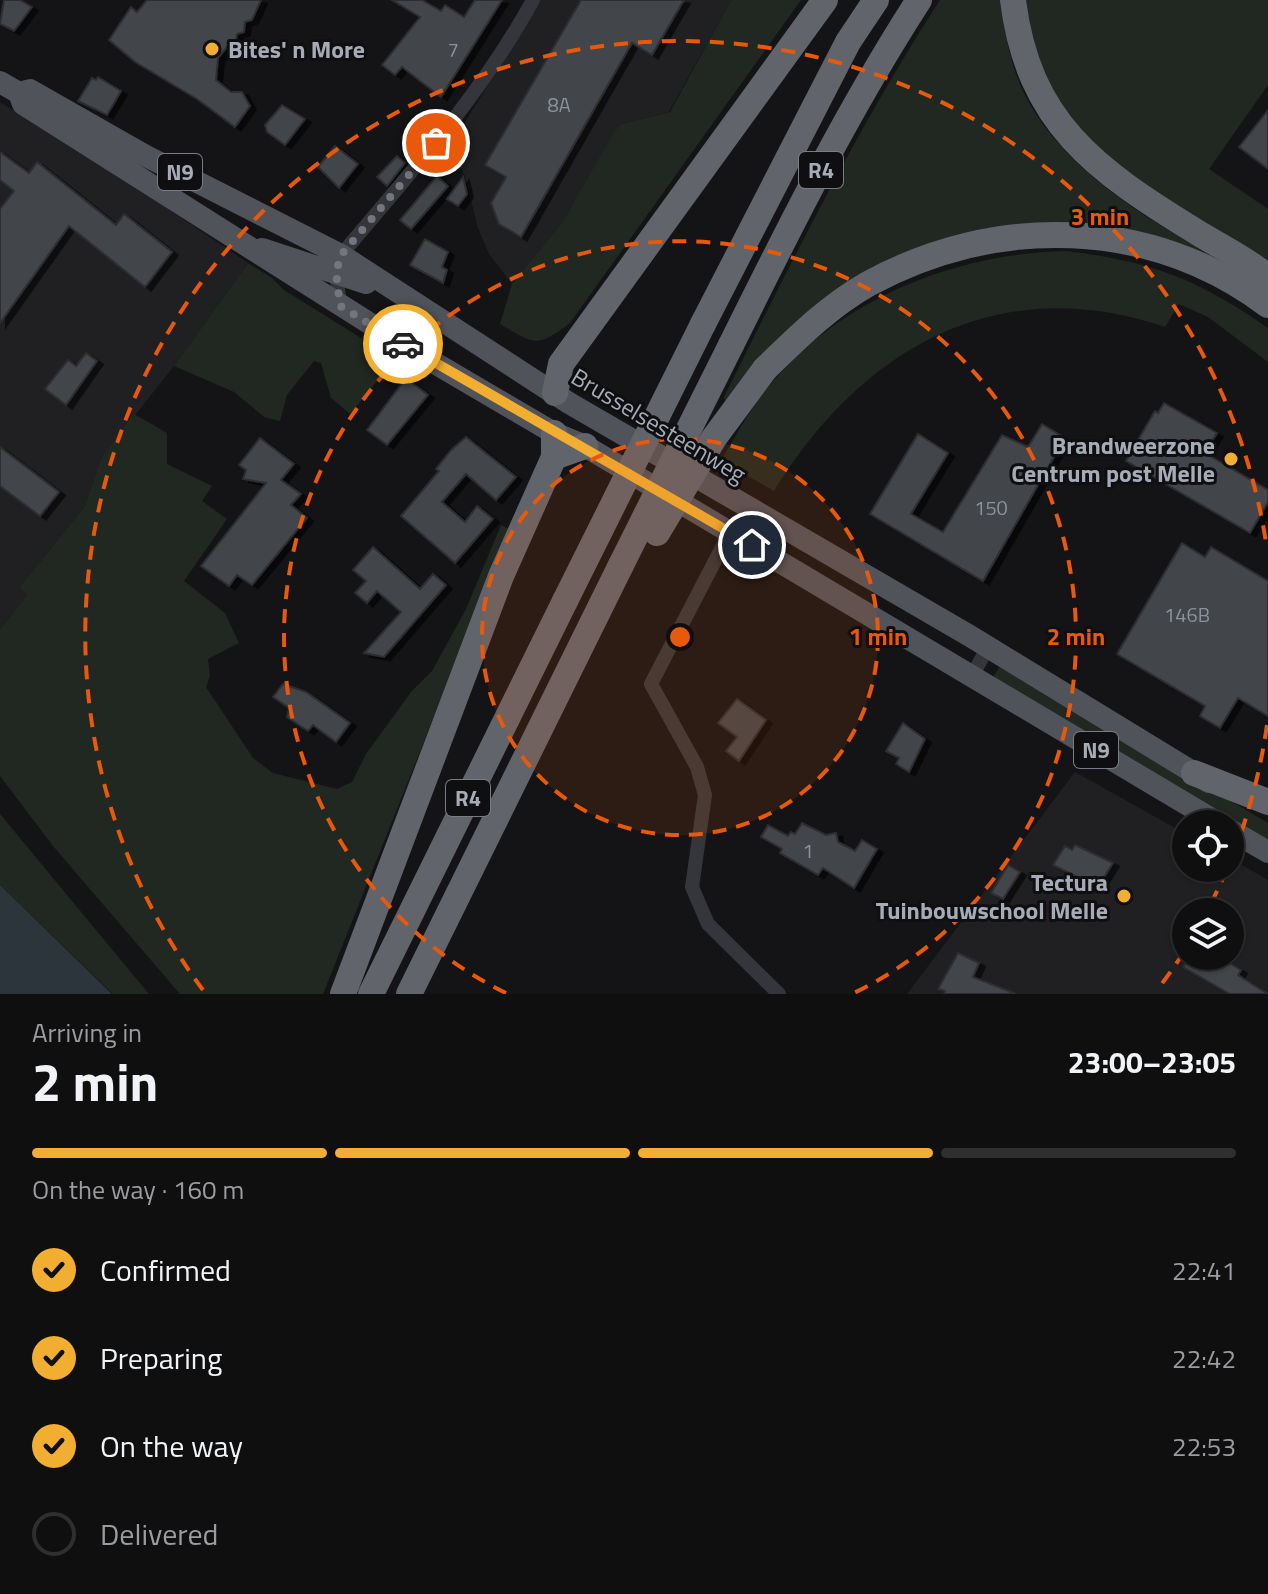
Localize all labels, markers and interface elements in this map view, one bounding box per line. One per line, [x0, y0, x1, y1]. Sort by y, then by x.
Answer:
place label: Bites' n More [228, 31, 365, 67]
house number: 7 [447, 34, 459, 65]
marker: Bites' n More [203, 40, 221, 58]
house number: 8A [547, 89, 571, 120]
pin [402, 109, 470, 177]
icon: bag [414, 121, 458, 165]
road number: R4 [799, 152, 843, 188]
road number: N9 [158, 154, 202, 190]
text: 3 min [1071, 198, 1129, 234]
courier [363, 304, 443, 384]
icon: car [381, 322, 425, 366]
street label: Brusselsesteenweg [565, 359, 753, 491]
place label: Brandweerzone Centrum post Melle [1011, 427, 1215, 491]
marker: Brandweerzone Centrum post Melle [1222, 450, 1240, 468]
house number: 150 [974, 492, 1008, 523]
pin [718, 511, 786, 579]
icon: home [730, 523, 774, 567]
house number: 146B [1164, 599, 1210, 630]
text: 1 min [849, 618, 907, 654]
text: 2 min [1047, 618, 1105, 654]
centre of rings [666, 623, 694, 651]
road number: N9 [1074, 732, 1118, 768]
road number: R4 [446, 780, 490, 816]
map controls [1172, 810, 1244, 970]
button: locate [1172, 810, 1244, 882]
house number: 1 [802, 835, 814, 866]
place label: Tectura Tuinbouwschool Melle [876, 864, 1108, 928]
marker: Tectura Tuinbouwschool Melle [1115, 887, 1133, 905]
button: layers [1172, 898, 1244, 970]
text: Arriving in [32, 1013, 142, 1052]
text: 23:00–23:05 [1068, 1039, 1236, 1085]
text: 2 min [32, 1042, 158, 1121]
text: On the way · 160 m [32, 1170, 244, 1209]
text: Confirmed [100, 1247, 231, 1293]
icon: check [32, 1248, 76, 1292]
text: 22:41 [1172, 1251, 1236, 1290]
text: Preparing [100, 1335, 222, 1381]
icon: check [32, 1336, 76, 1380]
text: 22:42 [1172, 1339, 1236, 1378]
text: On the way [100, 1423, 243, 1469]
icon: check [32, 1424, 76, 1468]
text: 22:53 [1172, 1427, 1236, 1466]
text: Delivered [100, 1511, 218, 1557]

